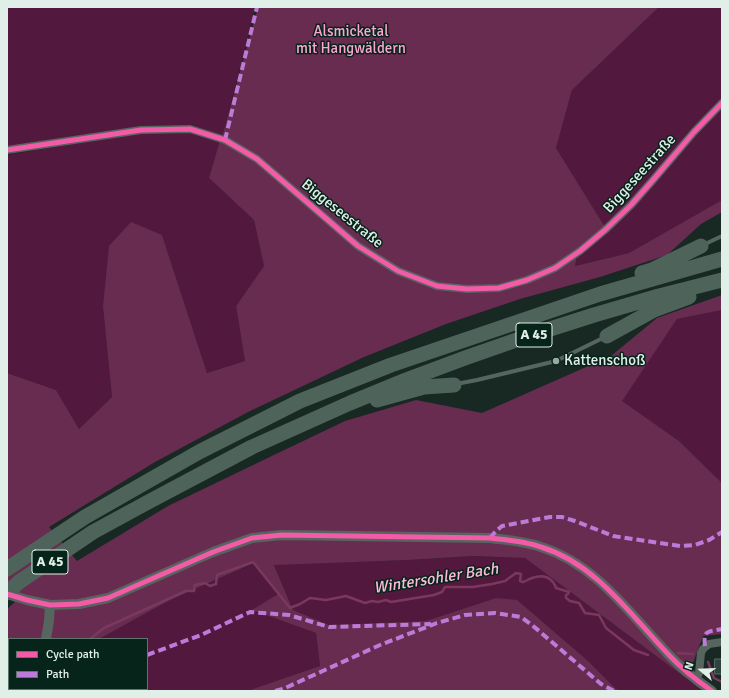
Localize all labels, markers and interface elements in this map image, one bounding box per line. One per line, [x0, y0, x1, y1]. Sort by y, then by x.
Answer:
park label: Alsmicketal mit Hangwäldern [296, 23, 406, 58]
street label: Biggeseestraße [600, 131, 680, 217]
street label: Biggeseestraße [298, 176, 386, 252]
road number: A 45 [516, 323, 552, 347]
place label: Kattenschoß [564, 352, 645, 370]
marker: Kattenschoß [551, 356, 561, 366]
road number: A 45 [32, 550, 68, 574]
water label: Wintersohler Bach [372, 560, 500, 598]
legend [8, 638, 148, 690]
text: Cycle path [46, 647, 99, 662]
north arrow [681, 650, 721, 690]
text: N [682, 660, 697, 672]
text: Path [46, 667, 69, 682]

